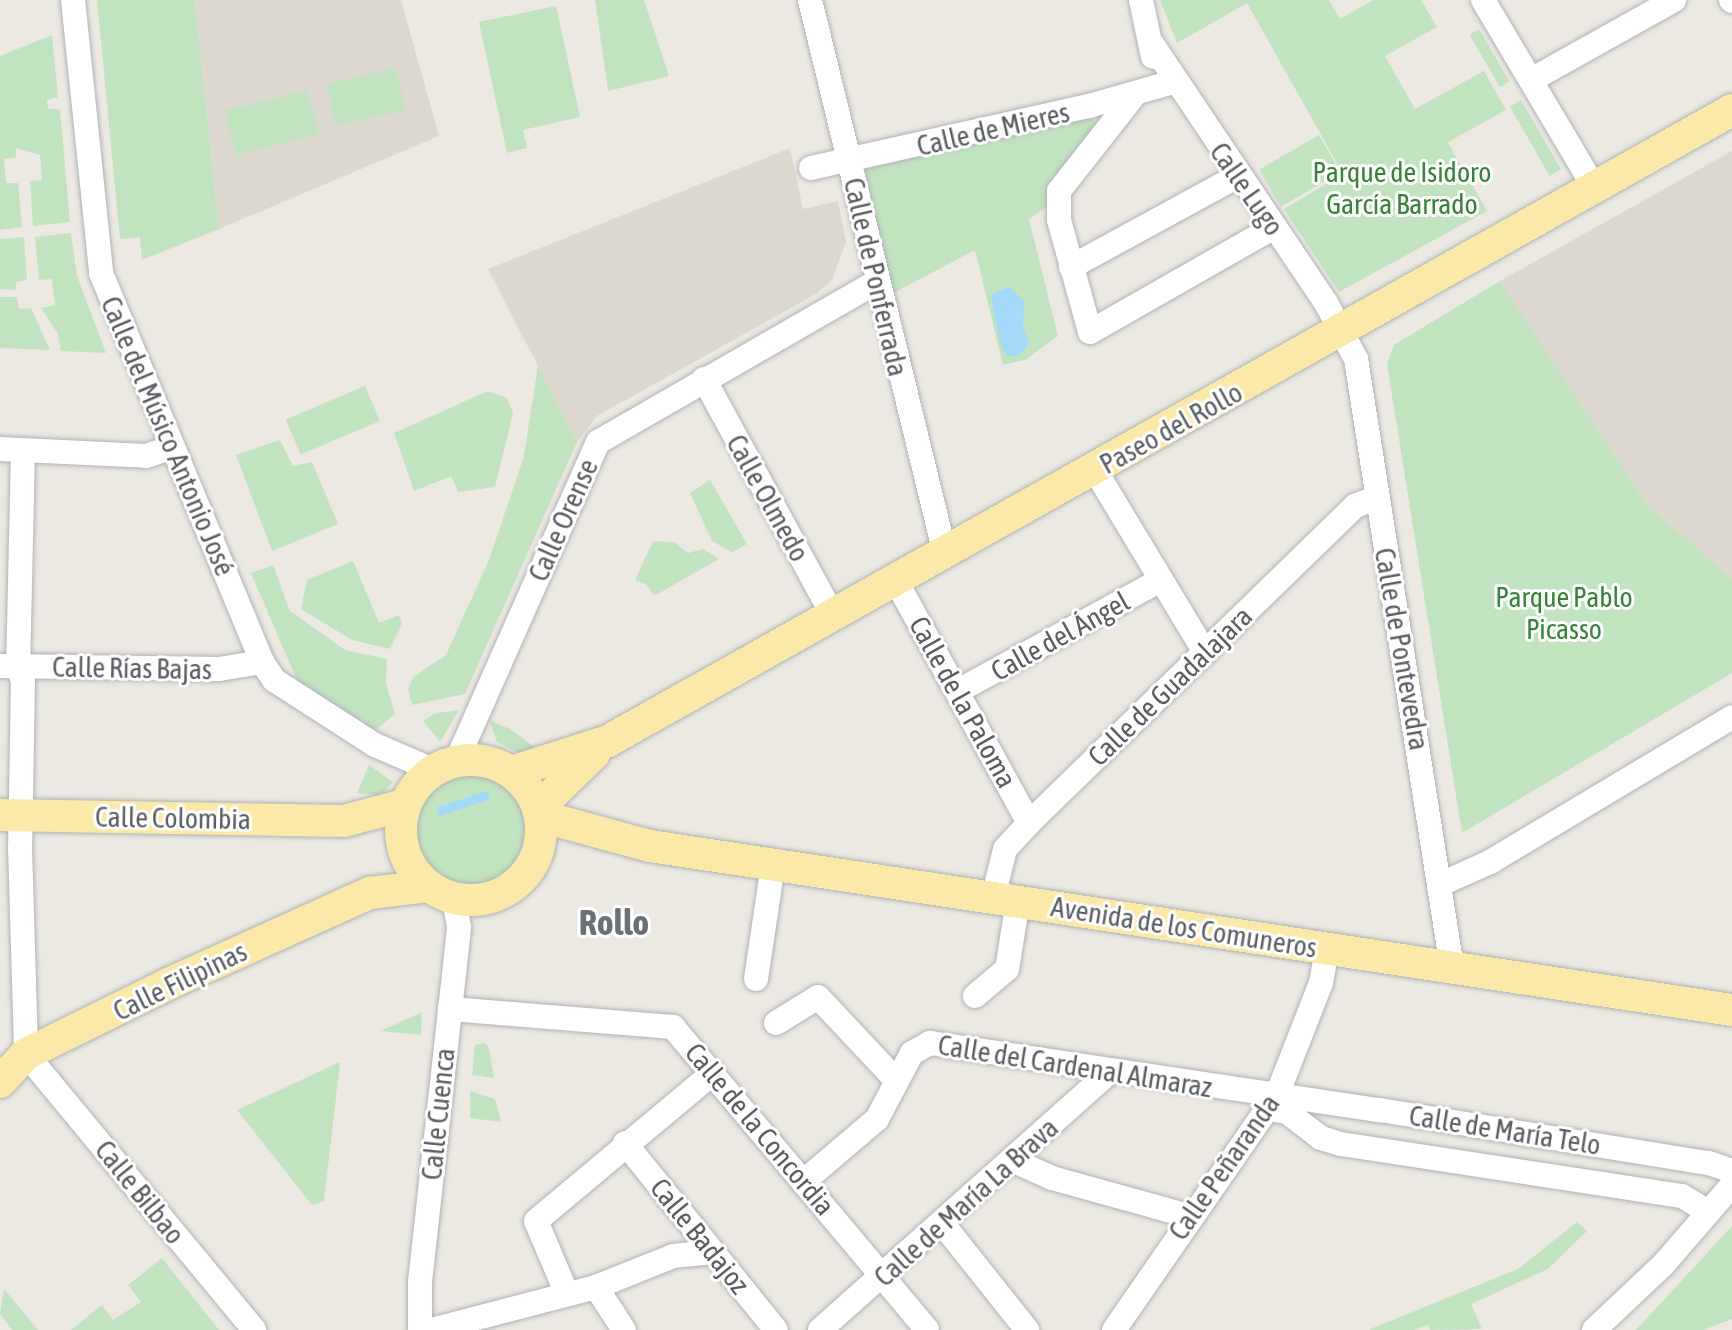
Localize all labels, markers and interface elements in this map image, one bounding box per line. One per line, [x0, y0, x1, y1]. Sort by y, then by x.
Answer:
street label: Calle de Mieres [914, 95, 1072, 163]
street label: Calle Lugo [1203, 136, 1291, 242]
park label: Parque de Isidoro García Barrado [1313, 155, 1491, 221]
street label: Calle de Ponferrada [837, 175, 915, 379]
street label: Calle del Músico Antonio José [94, 291, 242, 581]
street label: Paseo del Rollo [1094, 375, 1248, 481]
street label: Calle Olmedo [719, 429, 817, 567]
street label: Calle Orense [521, 454, 605, 586]
street label: Calle de Pontevedra [1368, 545, 1436, 753]
park label: Parque Pablo Picasso [1495, 580, 1633, 646]
street label: Calle del Ángel [985, 584, 1135, 688]
street label: Calle de Guadalajara [1081, 599, 1259, 773]
street label: Calle de la Paloma [902, 611, 1024, 793]
street label: Calle Rías Bajas [52, 650, 212, 686]
street label: Calle Colombia [95, 800, 251, 836]
street label: Avenida de los Comuneros [1049, 889, 1319, 965]
district label: Rollo [579, 901, 649, 945]
street label: Calle Filipinas [108, 934, 252, 1028]
street label: Calle del Cardenal Almaraz [936, 1028, 1214, 1104]
street label: Calle de la Concordia [678, 1036, 842, 1222]
street label: Calle Cuenca [414, 1046, 462, 1182]
street label: Calle Peñaranda [1161, 1088, 1287, 1246]
street label: Calle de María Telo [1407, 1098, 1603, 1162]
street label: Calle de María La Brava [867, 1111, 1065, 1293]
street label: Calle Bilbao [88, 1134, 192, 1250]
street label: Calle Badajoz [643, 1172, 757, 1300]

